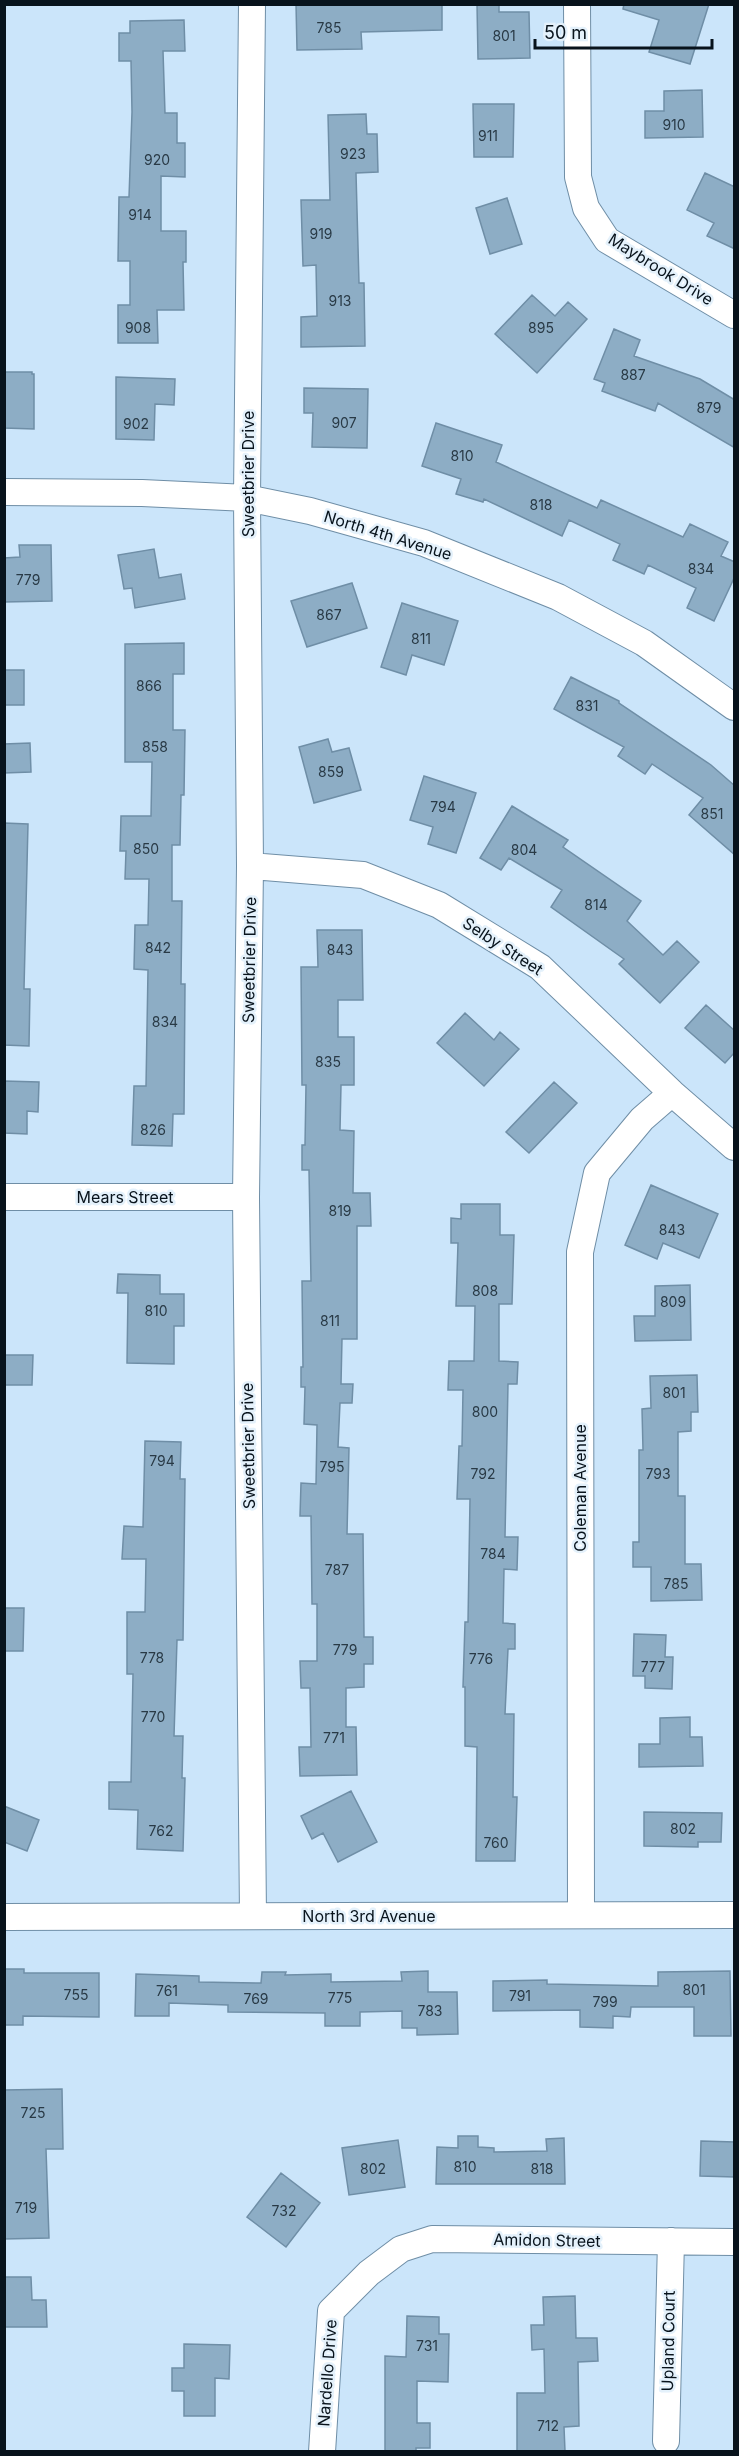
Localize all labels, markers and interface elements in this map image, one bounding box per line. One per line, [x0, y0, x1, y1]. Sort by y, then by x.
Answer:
scale bar [535, 12, 712, 50]
house number: 785 [317, 19, 341, 36]
text: 50 m [544, 22, 587, 43]
house number: 801 [492, 27, 516, 44]
house number: 910 [662, 116, 686, 133]
house number: 911 [478, 127, 498, 144]
house number: 923 [340, 145, 366, 162]
house number: 920 [144, 151, 170, 168]
house number: 914 [128, 206, 152, 223]
house number: 919 [309, 225, 333, 242]
street label: Maybrook Drive [605, 229, 717, 309]
house number: 913 [328, 292, 352, 309]
house number: 908 [125, 319, 151, 336]
house number: 895 [528, 319, 554, 336]
house number: 887 [620, 366, 646, 383]
house number: 879 [696, 399, 722, 416]
street label: Sweetbrier Drive [238, 411, 258, 537]
house number: 907 [331, 414, 357, 431]
house number: 902 [123, 415, 149, 432]
house number: 810 [450, 447, 474, 464]
house number: 818 [529, 496, 553, 513]
street label: North 4th Avenue [322, 506, 454, 564]
house number: 834 [688, 560, 714, 577]
house number: 779 [16, 571, 40, 588]
house number: 867 [316, 606, 342, 623]
house number: 811 [411, 630, 431, 647]
house number: 866 [136, 677, 162, 694]
house number: 831 [575, 697, 599, 714]
house number: 858 [142, 738, 168, 755]
house number: 859 [318, 763, 344, 780]
house number: 794 [430, 798, 456, 815]
house number: 851 [701, 805, 723, 822]
house number: 850 [133, 840, 159, 857]
house number: 804 [511, 841, 537, 858]
house number: 814 [584, 896, 608, 913]
street label: Sweetbrier Drive [238, 897, 260, 1023]
street label: Selby Street [459, 913, 547, 979]
house number: 842 [145, 939, 171, 956]
house number: 843 [327, 941, 353, 958]
house number: 834 [152, 1013, 178, 1030]
house number: 835 [315, 1053, 341, 1070]
house number: 826 [140, 1121, 166, 1138]
street label: Mears Street [76, 1187, 174, 1207]
house number: 819 [328, 1202, 352, 1219]
house number: 843 [659, 1221, 685, 1238]
house number: 808 [472, 1282, 498, 1299]
house number: 809 [660, 1293, 686, 1310]
house number: 810 [144, 1302, 168, 1319]
house number: 811 [320, 1312, 340, 1329]
street label: Sweetbrier Drive [237, 1383, 259, 1509]
house number: 801 [662, 1384, 686, 1401]
house number: 800 [472, 1403, 498, 1420]
street label: Coleman Avenue [570, 1424, 590, 1552]
house number: 794 [149, 1452, 175, 1469]
house number: 795 [320, 1458, 344, 1475]
house number: 792 [470, 1465, 496, 1482]
house number: 793 [645, 1465, 671, 1482]
house number: 784 [480, 1545, 506, 1562]
house number: 787 [325, 1561, 349, 1578]
house number: 785 [664, 1575, 688, 1592]
house number: 779 [333, 1641, 357, 1658]
house number: 778 [140, 1649, 164, 1666]
house number: 776 [469, 1650, 493, 1667]
house number: 777 [641, 1658, 665, 1675]
house number: 770 [141, 1708, 165, 1725]
house number: 771 [323, 1729, 345, 1746]
house number: 802 [670, 1820, 696, 1837]
house number: 762 [149, 1822, 173, 1839]
house number: 760 [483, 1834, 509, 1851]
street label: North 3rd Avenue [302, 1906, 436, 1926]
house number: 801 [682, 1981, 706, 1998]
house number: 761 [156, 1982, 178, 1999]
house number: 755 [64, 1986, 88, 2003]
house number: 791 [509, 1987, 531, 2004]
house number: 775 [328, 1989, 352, 2006]
house number: 769 [243, 1990, 269, 2007]
house number: 799 [592, 1993, 618, 2010]
house number: 783 [417, 2002, 443, 2019]
house number: 725 [21, 2104, 45, 2121]
house number: 810 [453, 2158, 477, 2175]
house number: 802 [360, 2160, 386, 2177]
house number: 818 [530, 2160, 554, 2177]
house number: 719 [15, 2199, 37, 2216]
house number: 732 [272, 2202, 296, 2219]
street label: Amidon Street [493, 2229, 601, 2251]
street label: Upland Court [657, 2291, 679, 2391]
street label: Nardello Drive [313, 2319, 341, 2427]
house number: 731 [416, 2337, 438, 2354]
house number: 712 [537, 2417, 559, 2434]

